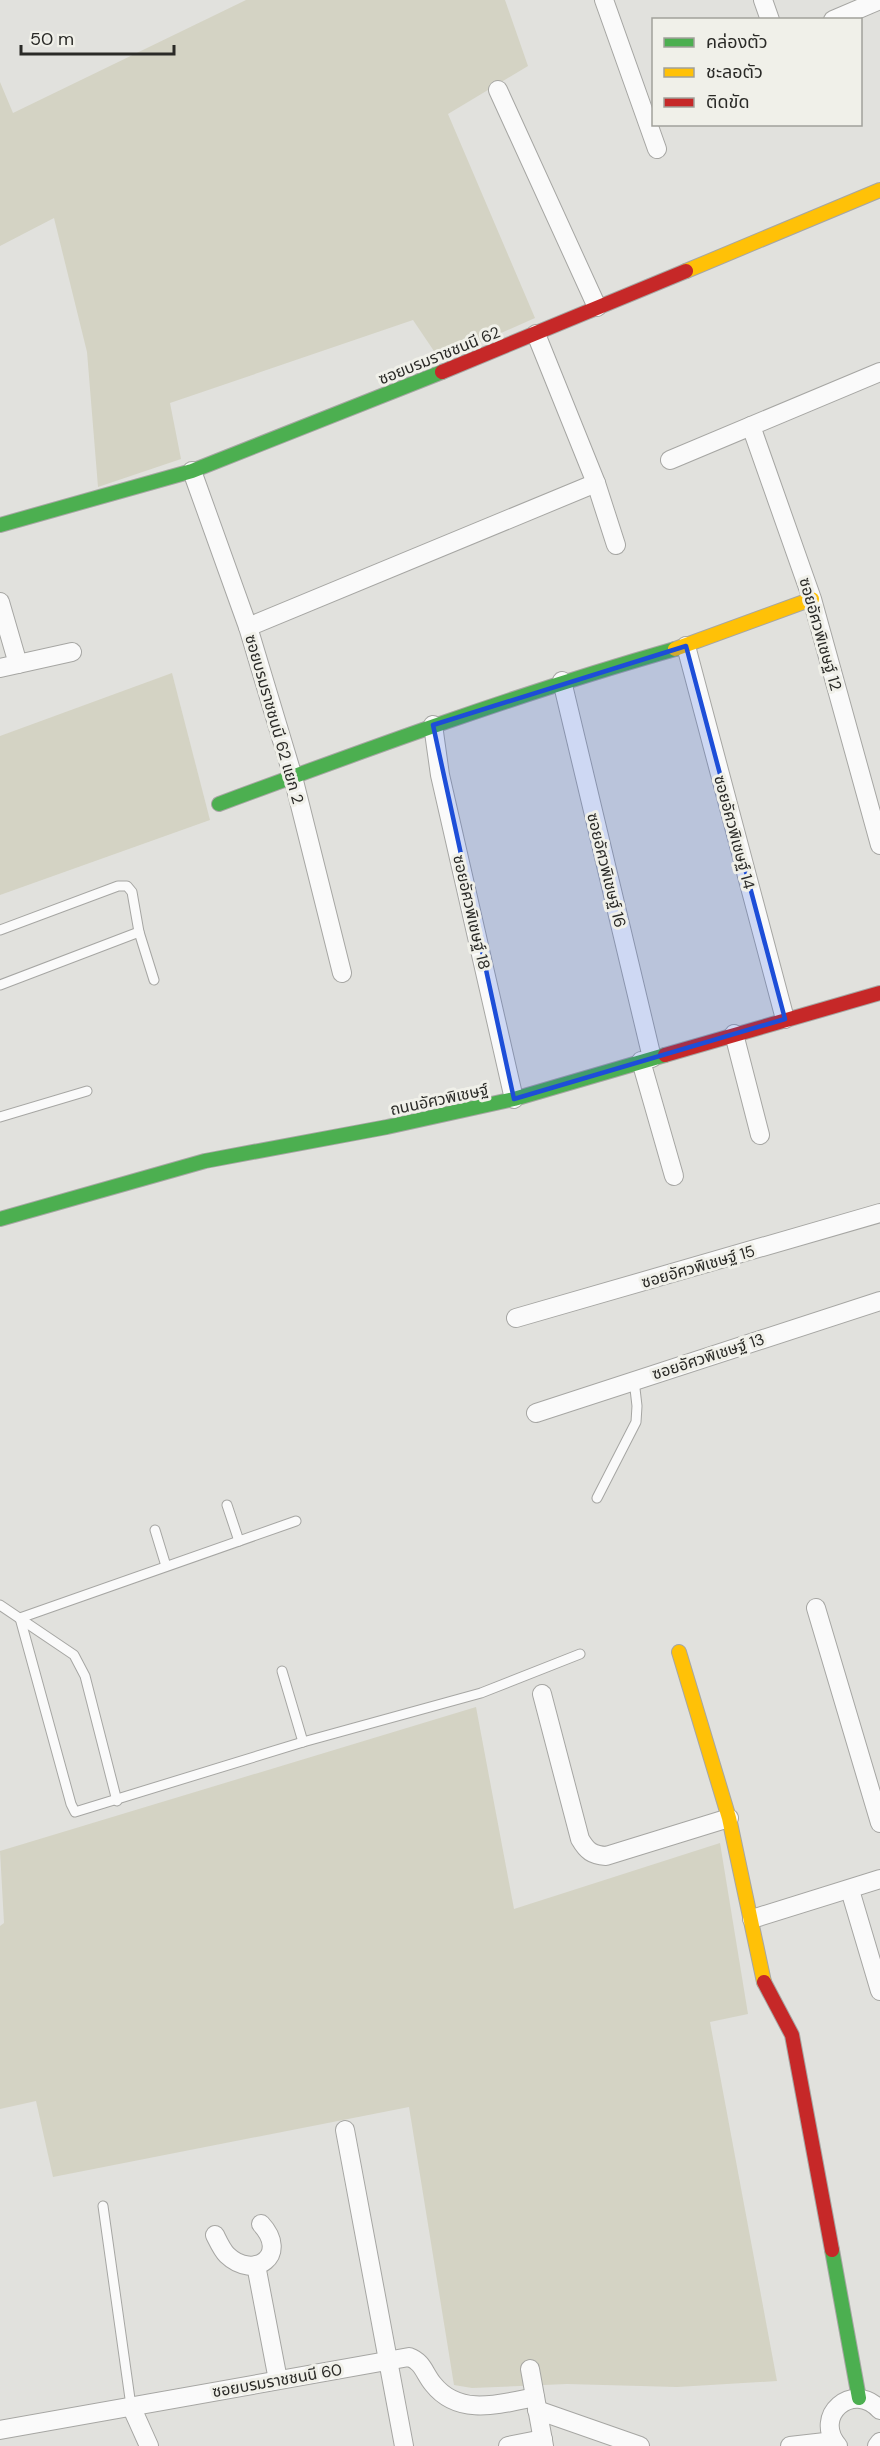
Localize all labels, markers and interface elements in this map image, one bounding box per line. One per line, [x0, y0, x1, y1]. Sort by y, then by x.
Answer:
scale bar [21, 18, 174, 56]
legend [652, 18, 862, 126]
text: 50 m [30, 27, 74, 51]
text: คล่องตัว [706, 30, 768, 54]
text: ชะลอตัว [706, 60, 763, 84]
text: ติดขัด [706, 90, 749, 114]
street label: ซอยบรมราชชนนี 62 [375, 321, 503, 389]
street label: ซอยอัศวพิเชษฐ์ 12 [794, 575, 847, 693]
street label: ซอยบรมราชชนนี 62 แยก 2 [240, 632, 309, 806]
street label: ซอยอัศวพิเชษฐ์ 14 [709, 773, 760, 892]
street label: ซอยอัศวพิเชษฐ์ 16 [582, 811, 631, 930]
street label: ซอยอัศวพิเชษฐ์ 18 [448, 853, 495, 972]
street label: ถนนอัศวพิเชษฐ์ [388, 1079, 490, 1120]
street label: ซอยอัศวพิเชษฐ์ 15 [639, 1240, 757, 1293]
street label: ซอยอัศวพิเชษฐ์ 13 [649, 1328, 767, 1385]
street label: ซอยบรมราชชนนี 60 [210, 2359, 344, 2402]

